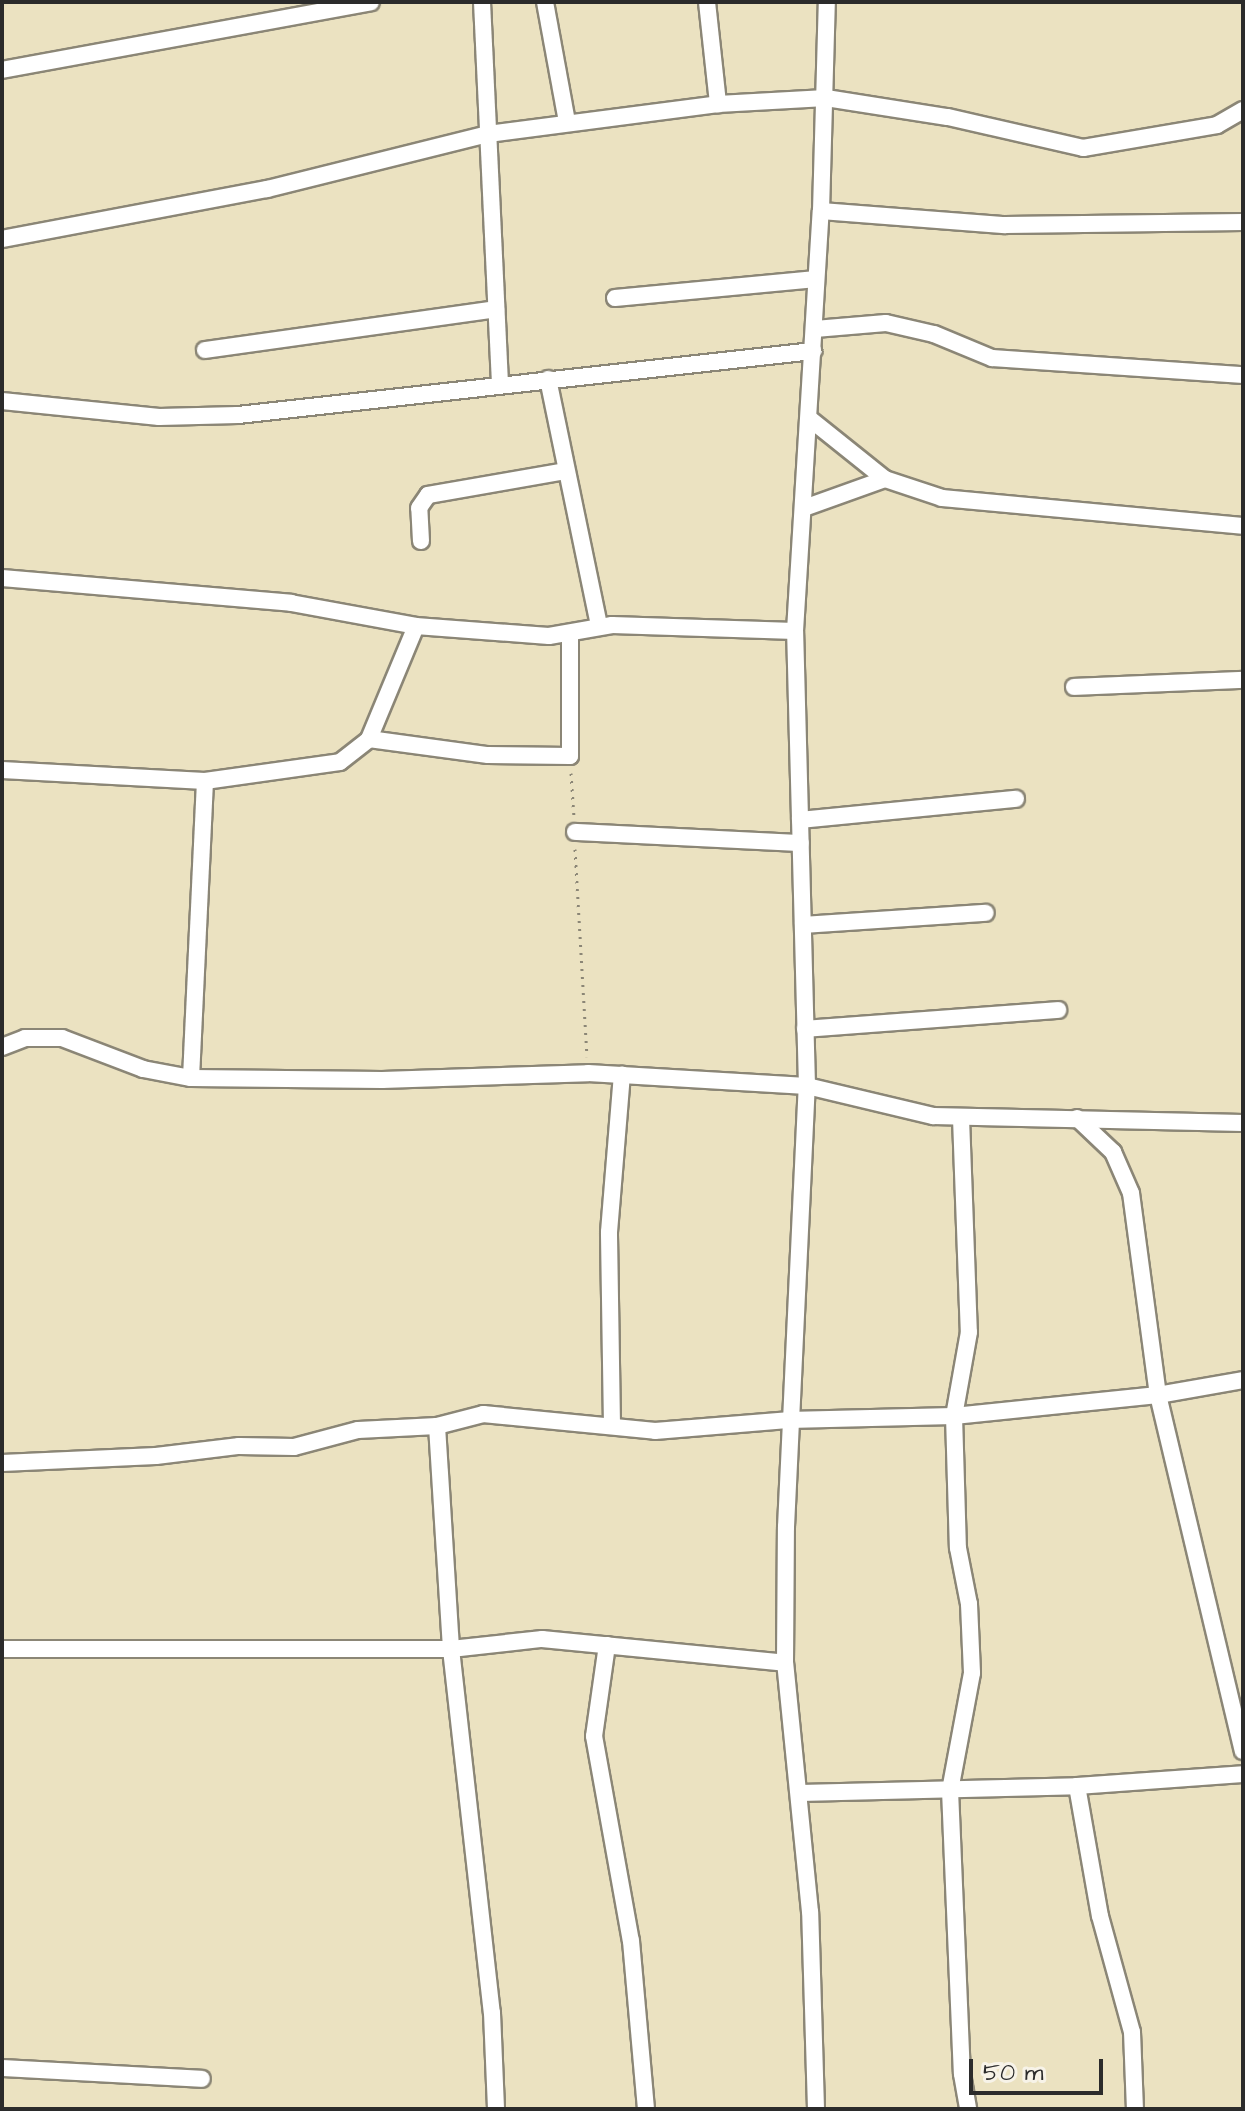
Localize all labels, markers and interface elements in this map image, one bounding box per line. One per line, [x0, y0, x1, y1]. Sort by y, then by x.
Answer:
scale bar [973, 2043, 1107, 2093]
text: 50 m [983, 2056, 1043, 2090]

